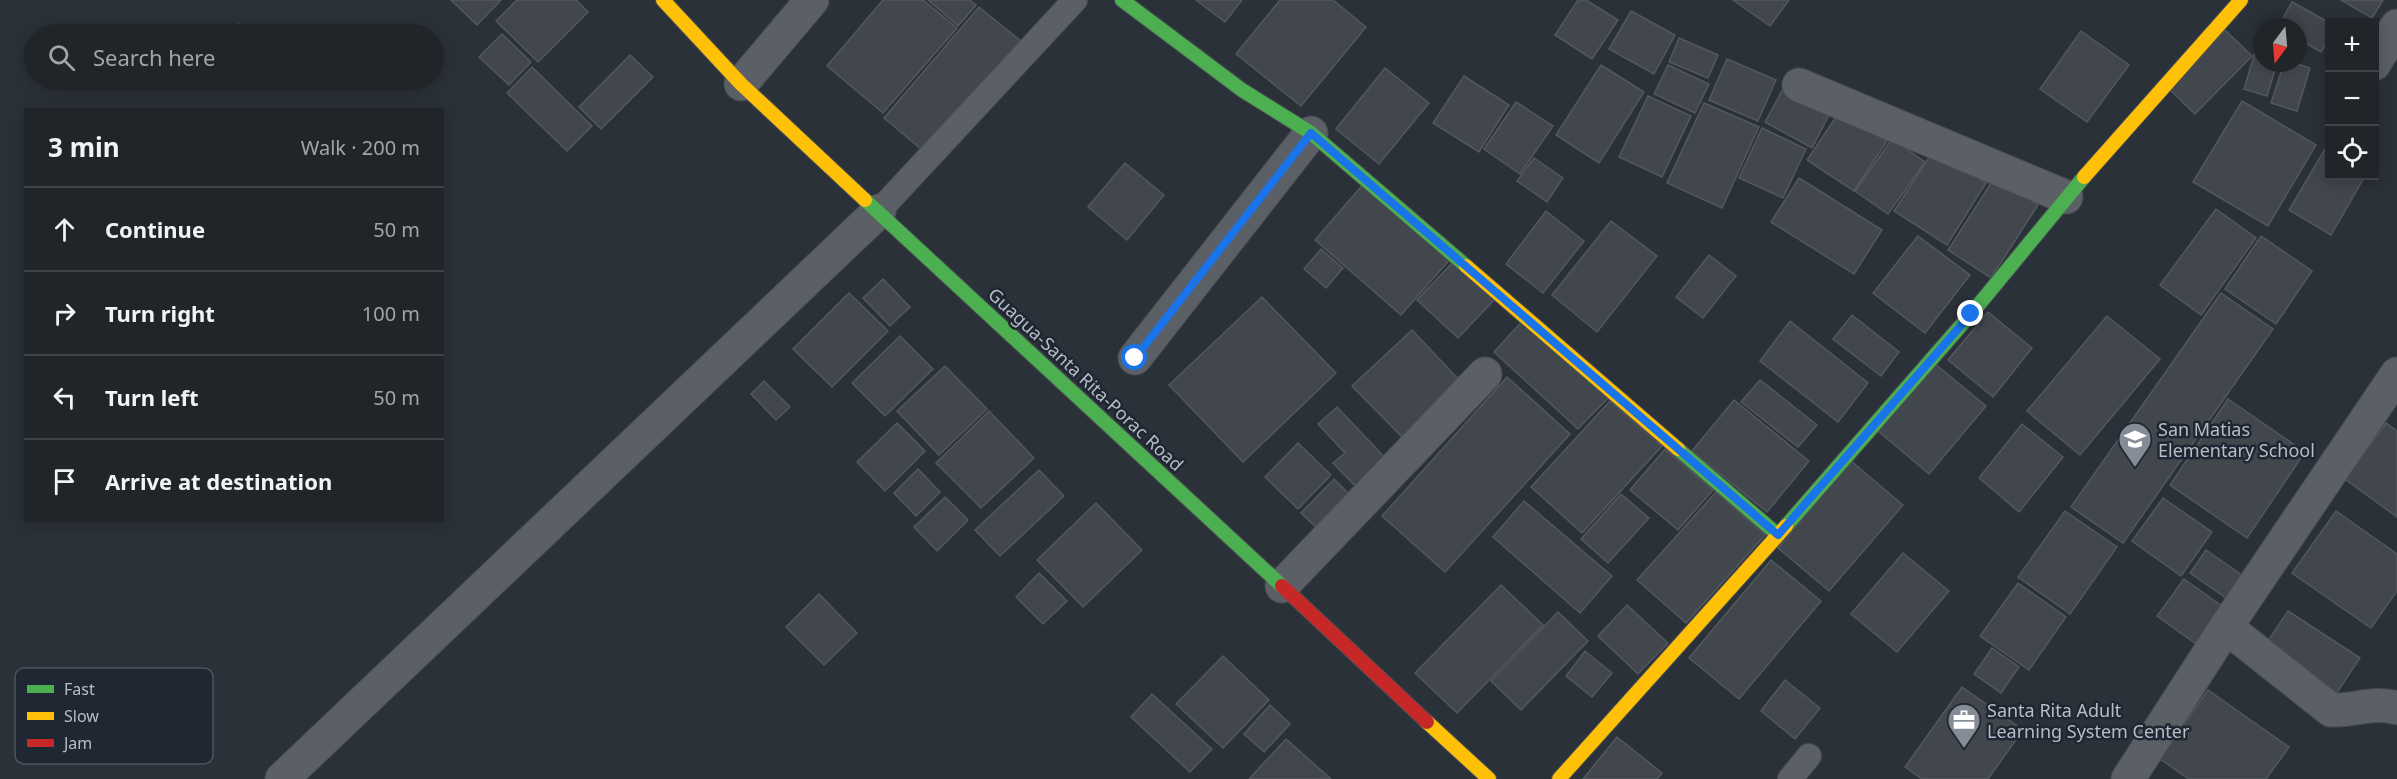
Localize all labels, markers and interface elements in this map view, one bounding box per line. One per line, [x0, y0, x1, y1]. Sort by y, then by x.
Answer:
north arrow [2253, 18, 2307, 72]
map controls [2325, 18, 2379, 180]
button: + [2325, 18, 2379, 72]
search box [24, 24, 444, 90]
icon: search [45, 41, 78, 74]
text: Search here [93, 42, 215, 72]
button: − [2325, 72, 2379, 126]
button: locate [2325, 126, 2379, 180]
text: 3 min [48, 129, 120, 165]
text: Walk · 200 m [301, 134, 420, 161]
icon: ahead [48, 213, 81, 246]
text: Continue [105, 214, 205, 244]
text: 50 m [373, 216, 420, 243]
street label: Guagua-Santa Rita-Porac Road [983, 282, 1189, 476]
icon: right [48, 297, 81, 330]
text: Turn right [105, 298, 215, 328]
text: 100 m [362, 300, 420, 327]
route end [1957, 300, 1983, 326]
route start [1121, 344, 1147, 370]
icon: left [48, 381, 81, 414]
text: Turn left [105, 382, 199, 412]
text: 50 m [373, 384, 420, 411]
place label: San Matias Elementary School [2158, 417, 2315, 462]
school or university icon: San Matias Elementary School [2117, 421, 2153, 468]
icon: arrive [48, 465, 81, 498]
text: Arrive at destination [105, 466, 332, 496]
legend [15, 668, 213, 764]
text: Fast [64, 678, 95, 700]
place label: Santa Rita Adult Learning System Center [1987, 698, 2190, 743]
office icon: Santa Rita Adult Learning System Center [1946, 702, 1982, 749]
text: Slow [64, 705, 99, 727]
text: Jam [62, 732, 92, 754]

